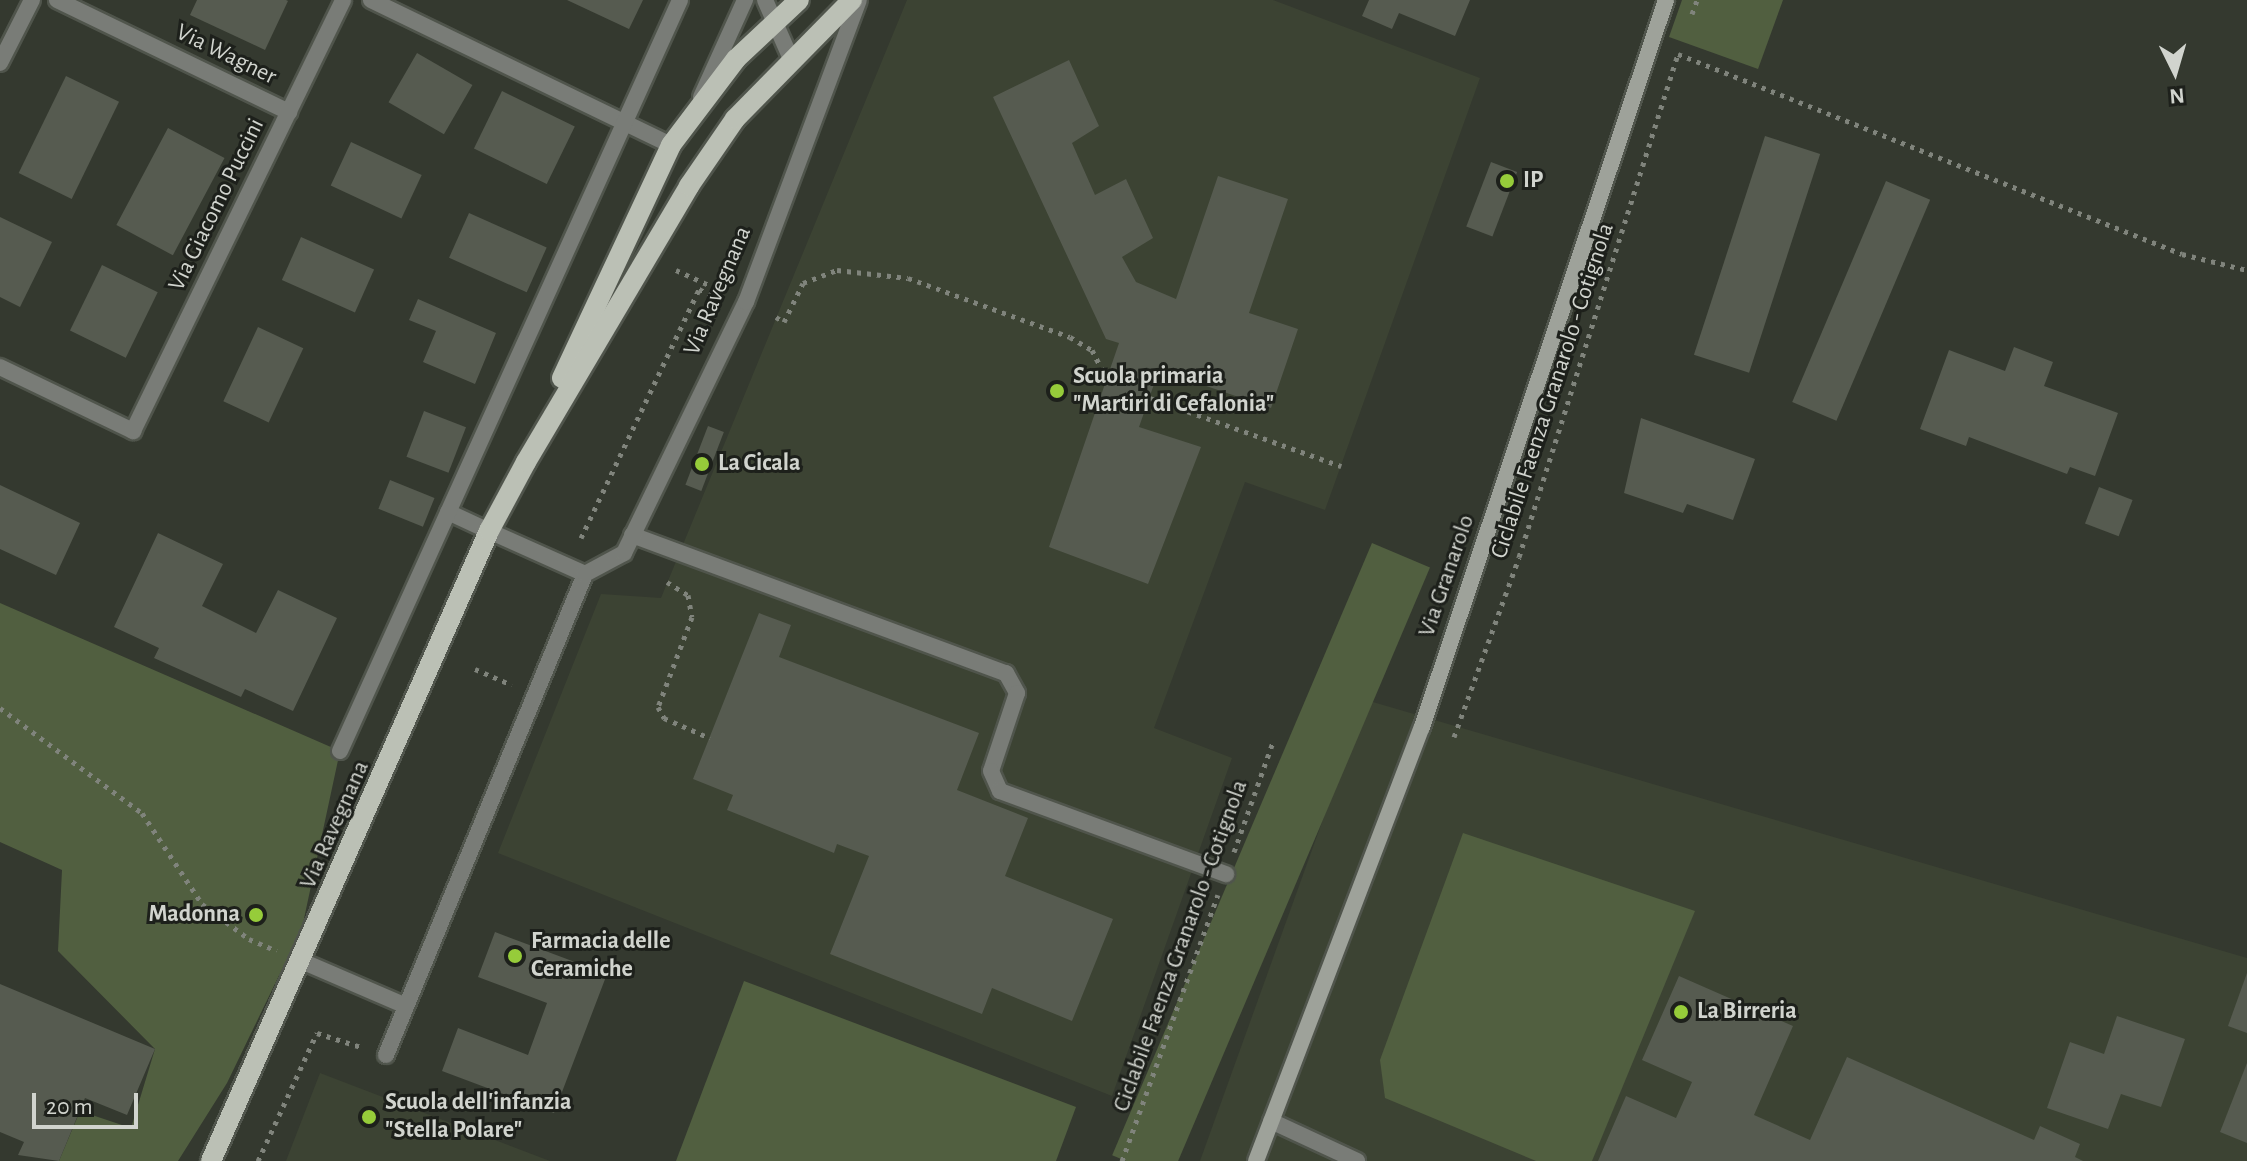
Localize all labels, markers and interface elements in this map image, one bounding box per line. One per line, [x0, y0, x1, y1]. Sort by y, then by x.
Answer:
street label: Via Wagner [171, 18, 281, 92]
north arrow [2135, 32, 2215, 112]
text: N [2169, 84, 2186, 108]
street label: Via Giacomo Puccini [163, 114, 271, 296]
place label: IP [1523, 167, 1543, 195]
marker: IP [1498, 172, 1516, 190]
street label: Ciclabile Faenza Granarolo - Cotignola [1485, 220, 1621, 562]
street label: Via Ravegnana [678, 222, 758, 360]
place label: Scuola primaria "Martiri di Cefalonia" [1073, 363, 1274, 419]
marker: Scuola primaria "Martiri di Cefalonia" [1048, 382, 1066, 400]
place label: La Cicala [718, 450, 801, 478]
marker: La Cicala [693, 455, 711, 473]
street label: Via Granarolo [1413, 511, 1481, 641]
street label: Via Ravegnana [294, 757, 376, 893]
street label: Ciclabile Faenza Granarolo - Cotignola [1107, 776, 1255, 1116]
place label: Madonna [148, 901, 240, 929]
marker: Madonna [247, 906, 265, 924]
place label: Farmacia delle Ceramiche [531, 928, 670, 984]
marker: Farmacia delle Ceramiche [506, 947, 524, 965]
place label: La Birreria [1697, 998, 1797, 1026]
marker: La Birreria [1672, 1003, 1690, 1021]
scale bar [36, 1077, 142, 1127]
place label: Scuola dell'infanzia "Stella Polare" [385, 1089, 572, 1145]
text: 20 m [46, 1095, 93, 1119]
marker: Scuola dell'infanzia "Stella Polare" [360, 1108, 378, 1126]

